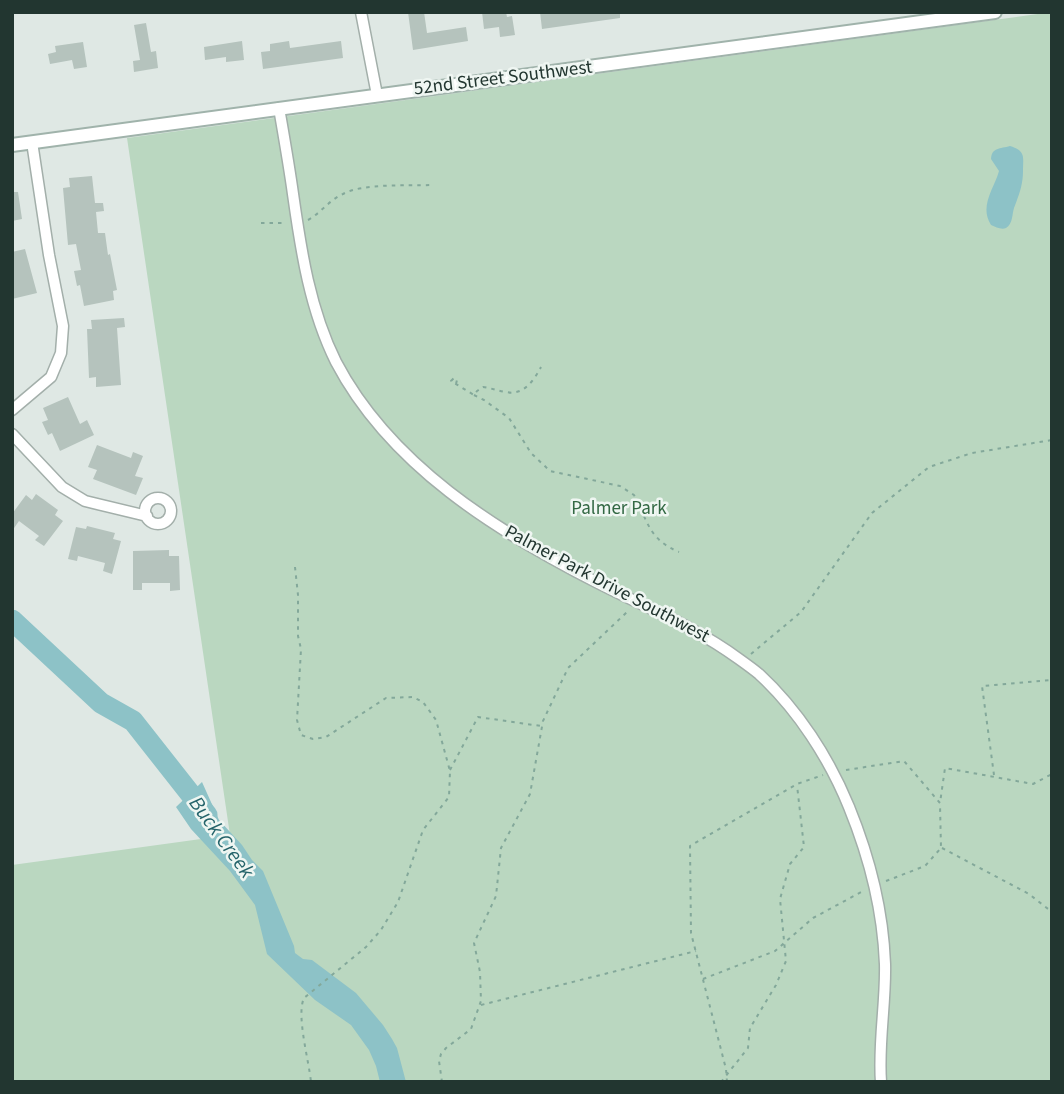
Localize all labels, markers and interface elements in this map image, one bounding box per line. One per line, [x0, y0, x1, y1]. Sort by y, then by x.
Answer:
street label: 52nd Street Southwest [412, 54, 594, 102]
park label: Palmer Park [571, 495, 667, 522]
street label: Palmer Park Drive Southwest [500, 518, 715, 650]
water label: Buck Creek [182, 790, 263, 885]

